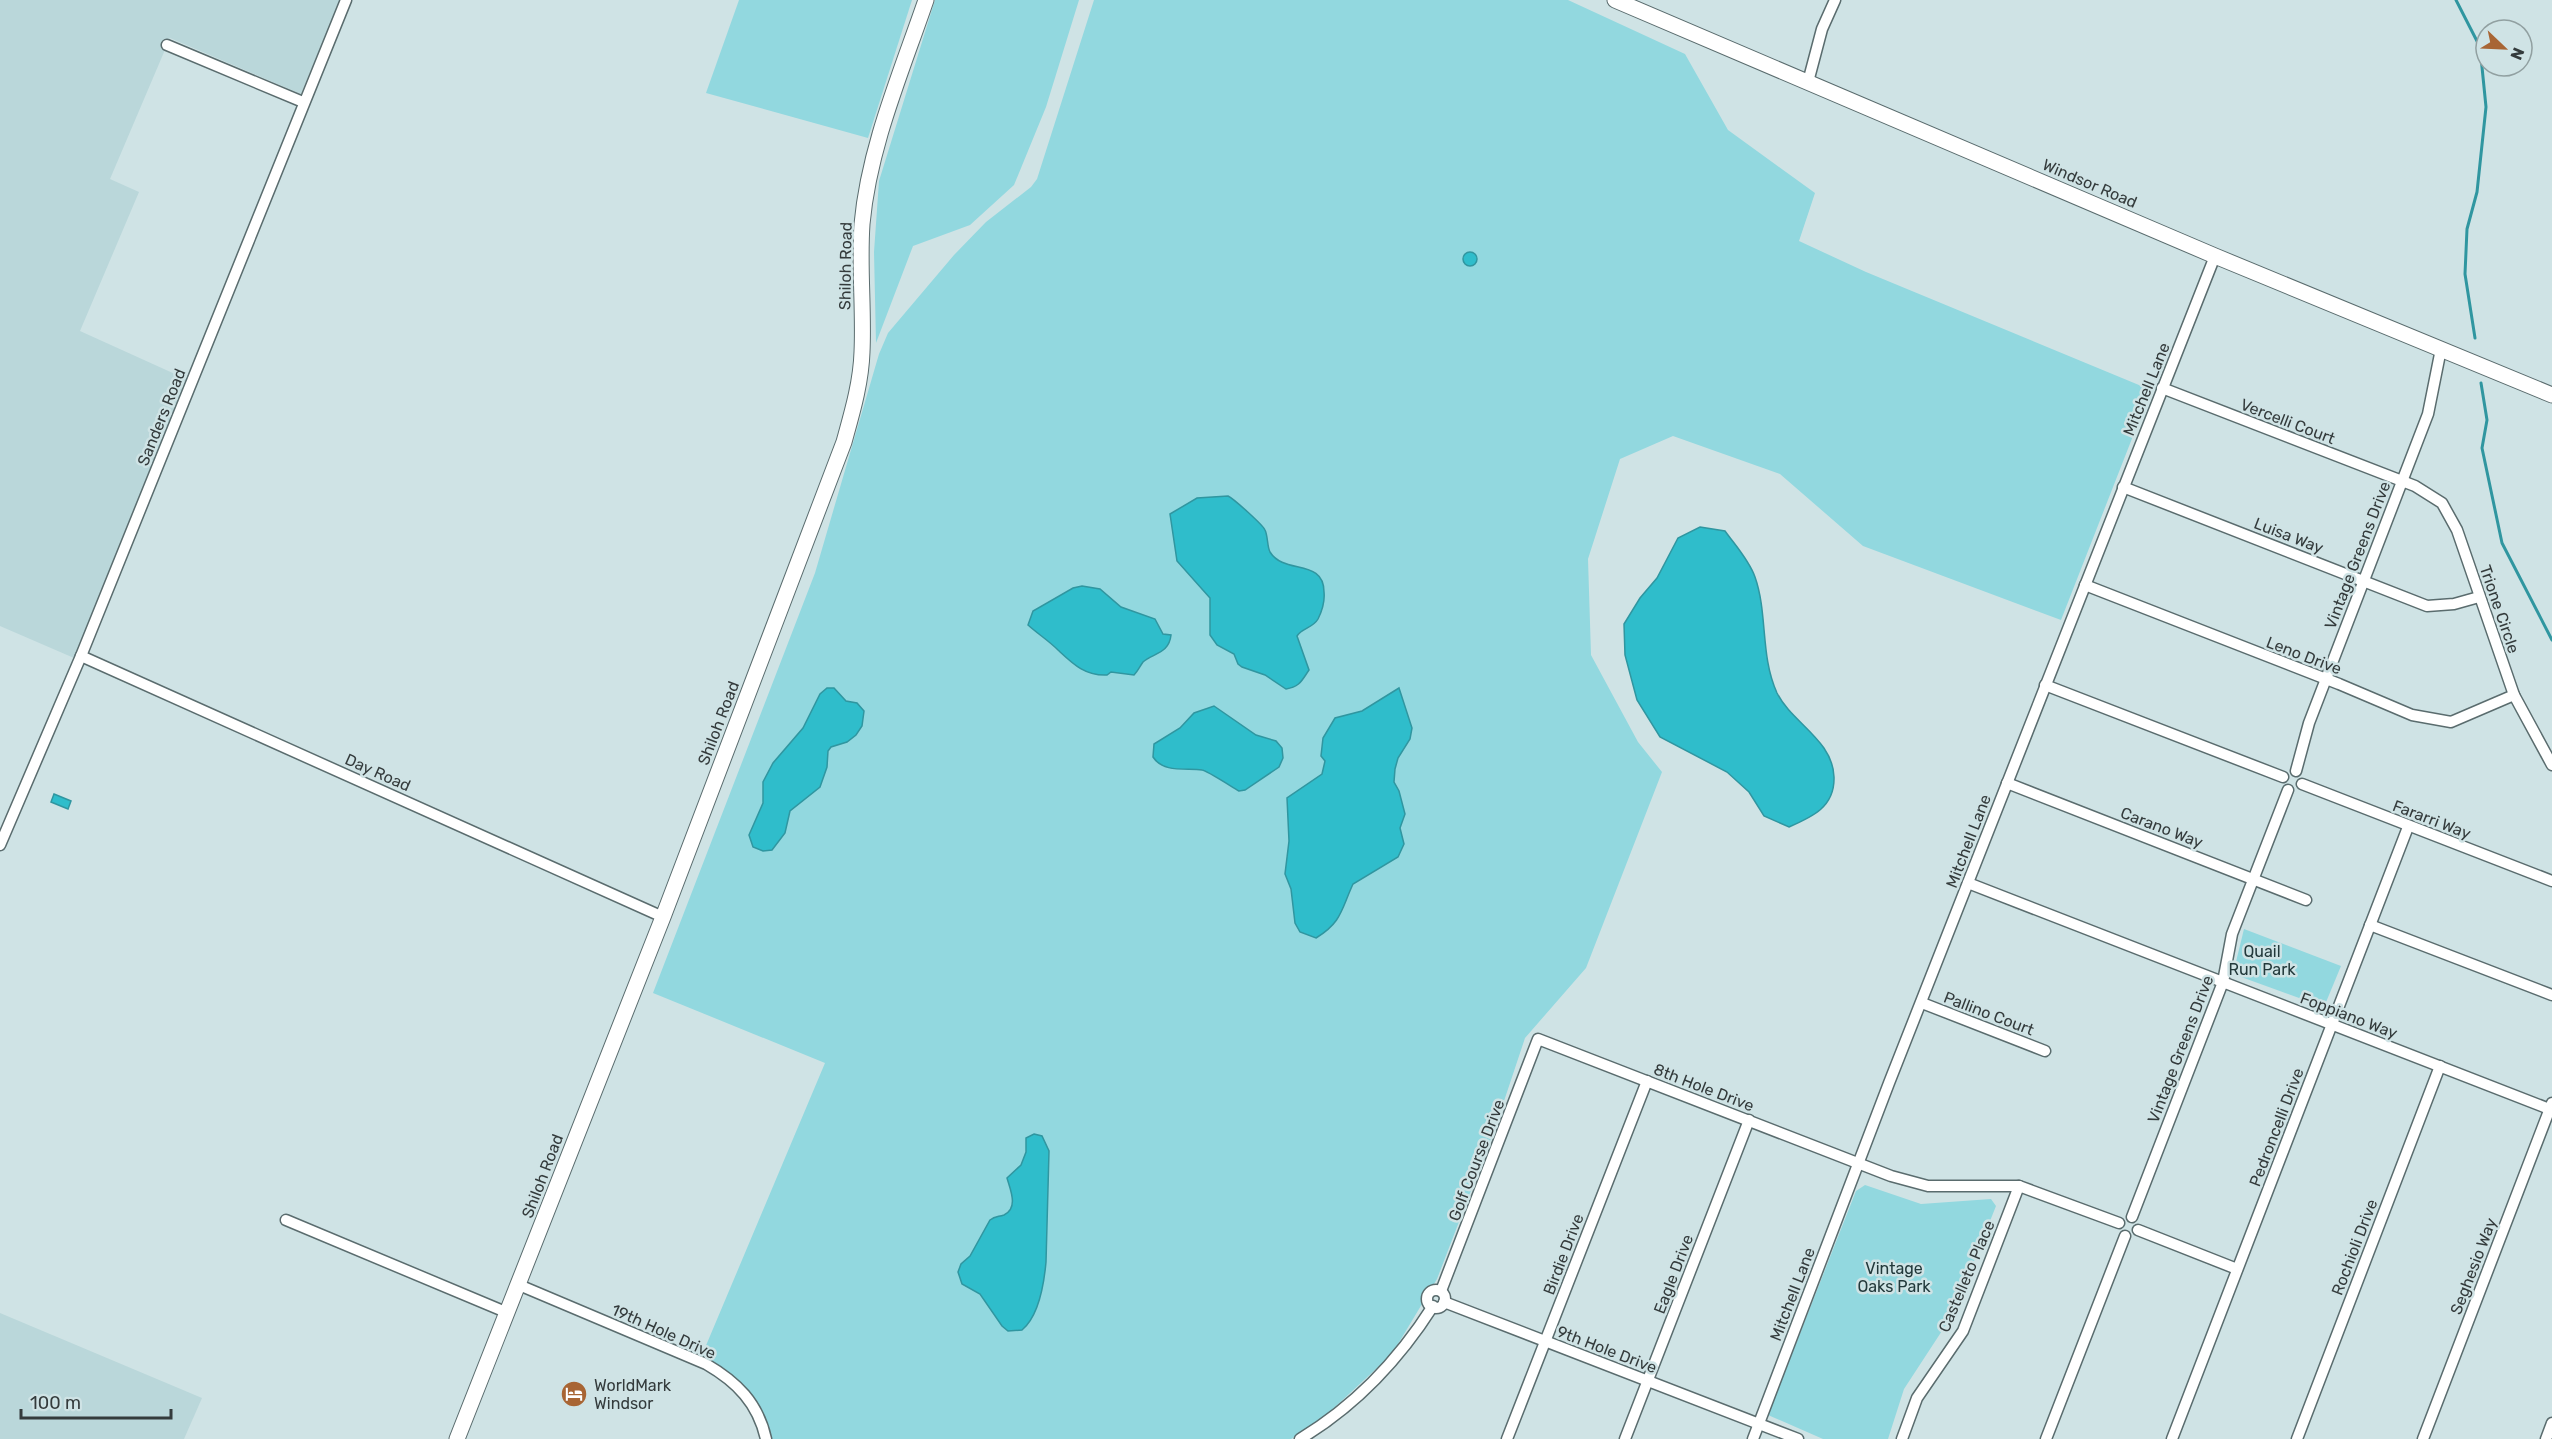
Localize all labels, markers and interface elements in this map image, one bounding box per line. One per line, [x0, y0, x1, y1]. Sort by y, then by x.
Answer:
north arrow [2474, 18, 2534, 78]
text: N [2506, 45, 2528, 63]
street label: Windsor Road [2040, 155, 2140, 212]
street label: Shiloh Road [835, 222, 856, 310]
street label: Mitchell Lane [2119, 340, 2174, 438]
street label: Sanders Road [133, 366, 190, 469]
street label: Vercelli Court [2238, 395, 2338, 448]
street label: Vintage Greens Drive [2321, 479, 2394, 632]
street label: Luisa Way [2251, 514, 2326, 557]
street label: Trione Circle [2476, 563, 2523, 656]
street label: Leno Drive [2263, 632, 2344, 679]
street label: Shiloh Road [694, 679, 743, 768]
street label: Day Road [342, 750, 414, 795]
street label: Mitchell Lane [1942, 792, 1995, 891]
street label: Fararri Way [2390, 796, 2474, 843]
street label: Carano Way [2118, 803, 2206, 852]
park label: Quail Run Park [2228, 942, 2296, 979]
street label: Vintage Greens Drive [2144, 973, 2217, 1126]
street label: Pallino Court [1941, 988, 2037, 1039]
street label: Foppiano Way [2298, 988, 2400, 1043]
street label: 8th Hole Drive [1651, 1060, 1757, 1115]
street label: Pedroncelli Drive [2245, 1065, 2308, 1189]
street label: Golf Course Drive [1445, 1097, 1508, 1224]
street label: Shiloh Road [518, 1132, 567, 1221]
street label: Rochioli Drive [2327, 1196, 2382, 1298]
street label: Birdie Drive [1539, 1211, 1588, 1297]
street label: Seghesio Way [2446, 1215, 2501, 1317]
street label: Castelleto Place [1934, 1217, 1999, 1335]
street label: Eagle Drive [1650, 1232, 1697, 1316]
street label: Mitchell Lane [1766, 1245, 1819, 1344]
park label: Vintage Oaks Park [1857, 1259, 1931, 1296]
street label: 19th Hole Drive [609, 1300, 719, 1363]
street label: 9th Hole Drive [1554, 1322, 1659, 1377]
place label: WorldMark Windsor [594, 1376, 672, 1413]
hotel icon: WorldMark Windsor [559, 1379, 589, 1409]
scale bar [21, 1382, 171, 1420]
text: 100 m [30, 1392, 81, 1414]

